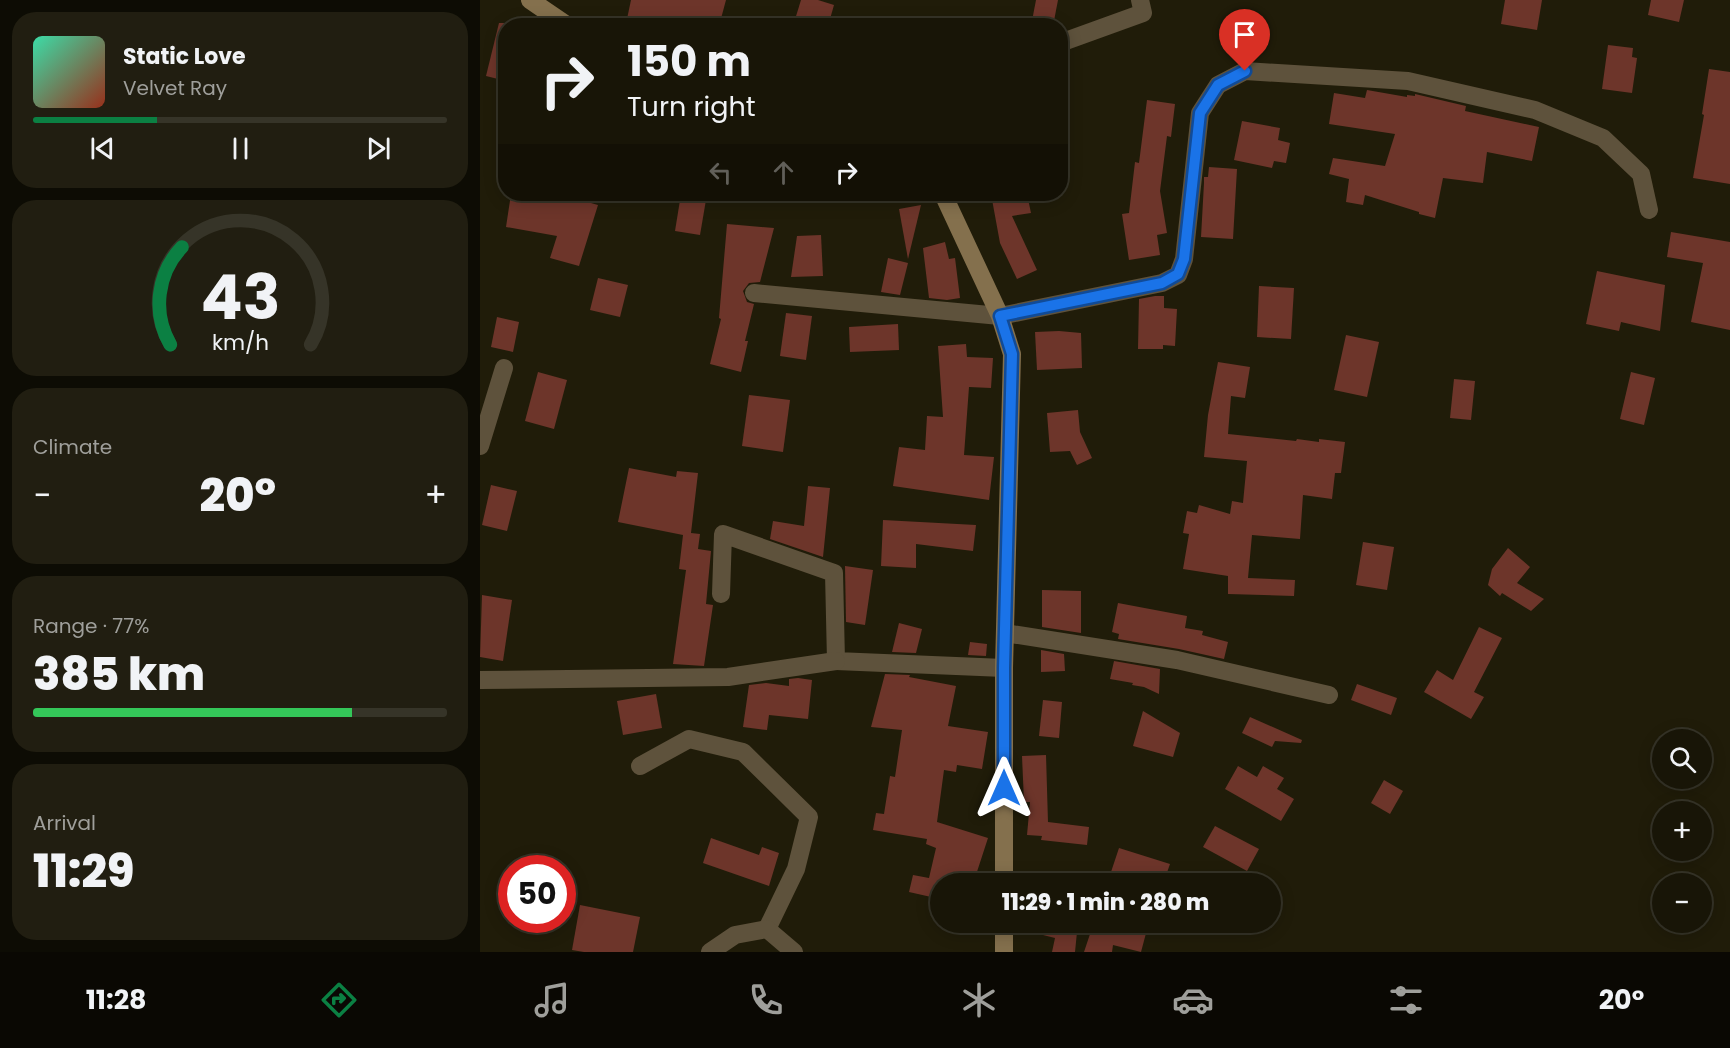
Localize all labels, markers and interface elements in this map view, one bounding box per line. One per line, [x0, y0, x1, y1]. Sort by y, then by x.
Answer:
pin [1219, 9, 1270, 71]
icon: arrive [1228, 18, 1261, 51]
text: 150 m [627, 32, 751, 91]
text: Static Love [123, 41, 246, 72]
icon: right [528, 42, 606, 120]
text: Velvet Ray [123, 74, 227, 102]
text: Turn right [627, 88, 756, 125]
icon: previous [86, 132, 119, 165]
icon: pause [224, 132, 257, 165]
icon: next [362, 132, 395, 165]
icon: left [704, 156, 737, 189]
icon: ahead [767, 156, 800, 189]
icon: right [830, 156, 863, 189]
text: 43 [200, 253, 280, 341]
text: km/h [211, 327, 269, 358]
text: Climate [33, 433, 112, 461]
text: 20° [199, 464, 276, 527]
text: − [33, 472, 51, 519]
text: + [424, 472, 447, 519]
text: Range · 77% [33, 612, 149, 640]
text: 385 km [33, 643, 205, 706]
map controls [1652, 729, 1712, 933]
button: search [1652, 729, 1712, 789]
position arrow [972, 756, 1036, 820]
button: + [1652, 801, 1712, 861]
text: Arrival [33, 809, 96, 837]
text: 11:29 [33, 840, 134, 903]
speed limit sign: 50 [498, 855, 576, 933]
button: − [1652, 873, 1712, 933]
text: 11:29 · 1 min · 280 m [1002, 887, 1209, 918]
icon: directions [318, 979, 360, 1021]
icon: music [531, 979, 573, 1021]
icon: phone [745, 979, 787, 1021]
icon: climate [958, 979, 1000, 1021]
icon: car [1172, 979, 1214, 1021]
icon: filters [1385, 979, 1427, 1021]
text: 11:28 [86, 981, 147, 1018]
text: 20° [1599, 981, 1644, 1018]

